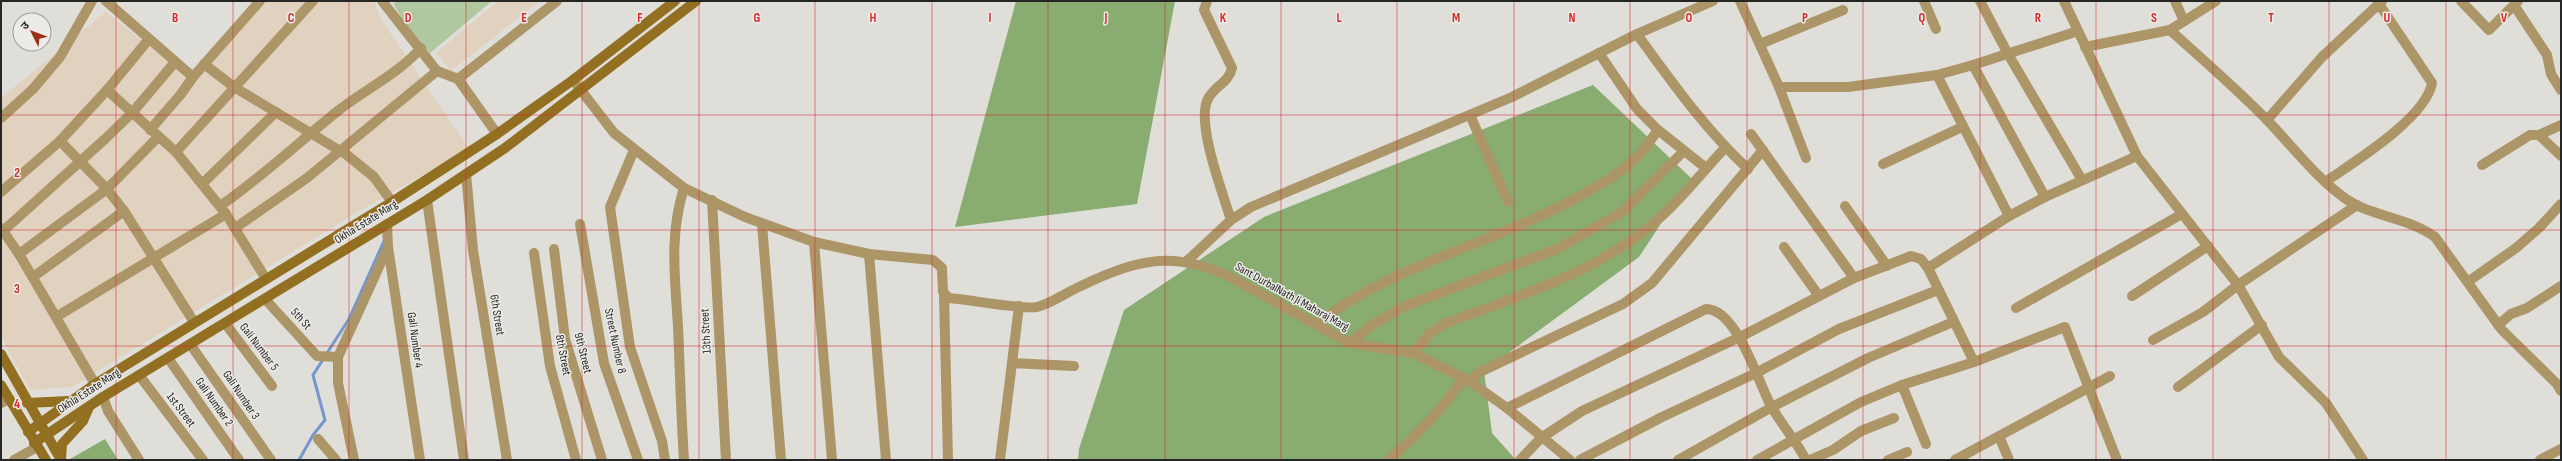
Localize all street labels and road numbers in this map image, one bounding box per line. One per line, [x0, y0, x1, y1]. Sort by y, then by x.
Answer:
street label: Okhla Estate Marg [332, 196, 401, 247]
street label: Sant DurbalNath Ji Maharaj Marg [1232, 259, 1352, 335]
street label: 6th Street [486, 293, 508, 337]
street label: 5th St [287, 305, 315, 333]
street label: Street Number 8 [601, 307, 629, 375]
street label: 13th Street [697, 308, 715, 354]
street label: Gali Number 4 [404, 311, 426, 369]
street label: Gali Number 5 [236, 320, 282, 374]
street label: 9th Street [571, 331, 595, 375]
street label: 8th Street [552, 333, 574, 377]
street label: Okhla Estate Marg [55, 365, 123, 417]
street label: Gali Number 3 [219, 368, 263, 422]
street label: Gali Number 2 [192, 375, 236, 429]
street label: 1st Street [163, 390, 199, 431]

